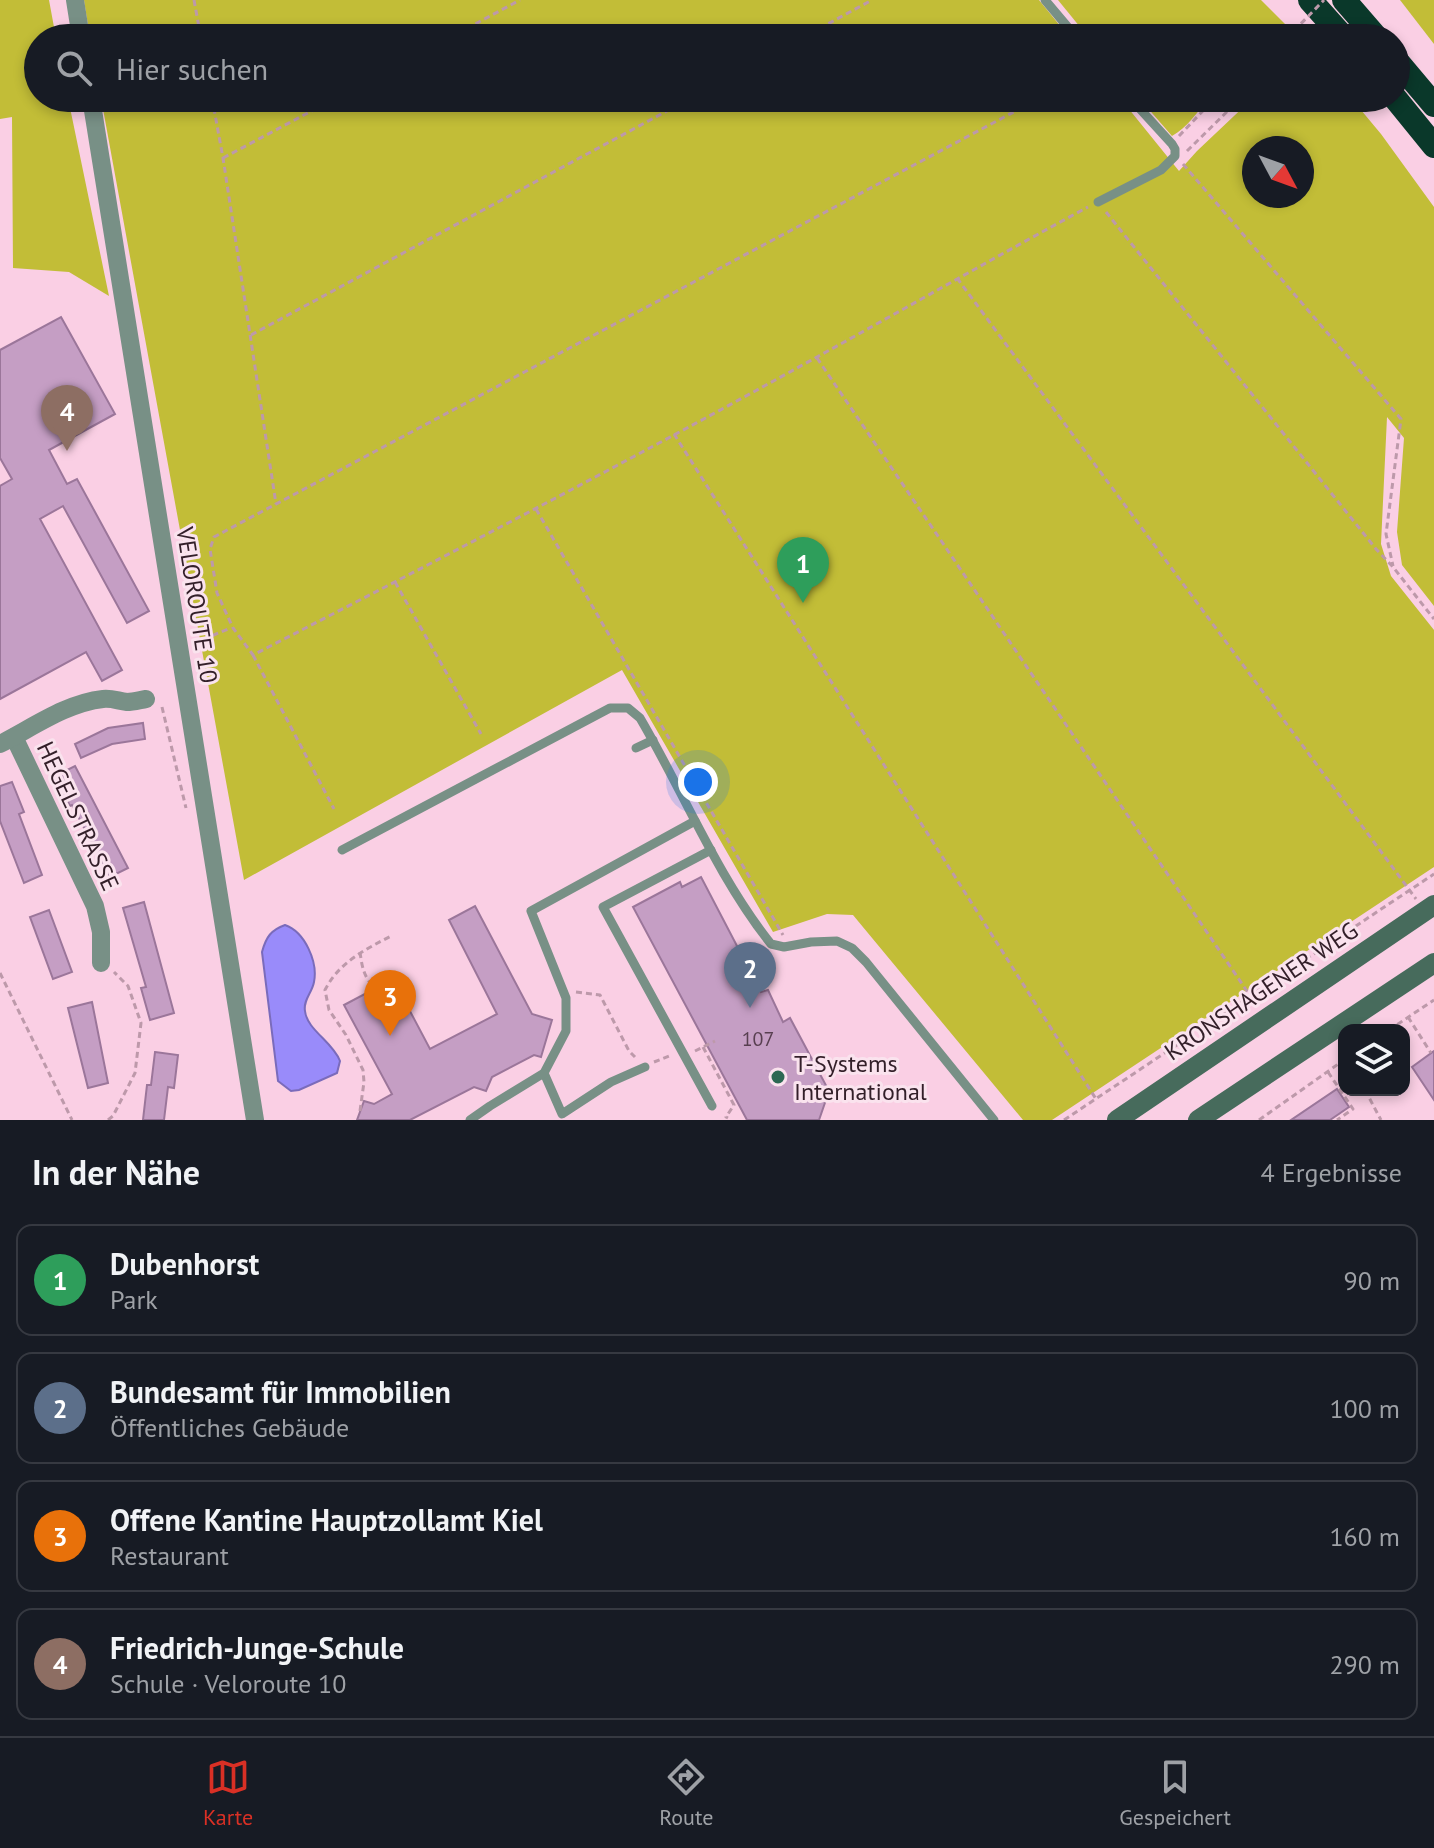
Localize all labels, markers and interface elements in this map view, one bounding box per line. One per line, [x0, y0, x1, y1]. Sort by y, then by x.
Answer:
search box [24, 24, 1410, 112]
icon: search [52, 46, 96, 90]
text: Hier suchen [116, 49, 268, 88]
north arrow [1242, 136, 1314, 208]
pin: 4 [41, 385, 93, 451]
street label: VELOROUTE 10 [169, 524, 225, 685]
pin: 1 [777, 537, 829, 603]
street label: HEGELSTRASSE [30, 736, 126, 896]
your location [678, 762, 718, 802]
street label: KRONSHAGENER WEG [1158, 915, 1364, 1067]
pin: 2 [724, 942, 776, 1008]
pin: 3 [364, 970, 416, 1036]
map controls [1338, 1024, 1410, 1096]
button: layers [1338, 1024, 1410, 1096]
house number: 107 [742, 1026, 774, 1052]
place label: T-Systems International [794, 1048, 927, 1107]
marker: T-Systems International [769, 1068, 787, 1086]
text: In der Nähe [32, 1150, 200, 1194]
text: 4 Ergebnisse [1261, 1156, 1402, 1189]
text: Dubenhorst [110, 1244, 259, 1283]
text: 1 [53, 1264, 67, 1297]
text: 90 m [1344, 1264, 1400, 1297]
text: Park [110, 1283, 158, 1316]
text: Bundesamt für Immobilien [110, 1372, 451, 1411]
text: 2 [53, 1392, 67, 1425]
text: 100 m [1329, 1392, 1400, 1425]
text: Öffentliches Gebäude [110, 1411, 349, 1444]
text: Offene Kantine Hauptzollamt Kiel [110, 1500, 543, 1539]
text: 3 [53, 1520, 67, 1553]
text: 160 m [1329, 1520, 1400, 1553]
text: Restaurant [110, 1539, 229, 1572]
text: Friedrich-Junge-Schule [110, 1628, 404, 1667]
text: 4 [53, 1648, 67, 1681]
text: 290 m [1329, 1648, 1400, 1681]
text: Schule · Veloroute 10 [110, 1667, 346, 1700]
tab: Karte [203, 1755, 253, 1831]
tab: Route [659, 1755, 713, 1831]
tab: Gespeichert [1119, 1755, 1231, 1831]

